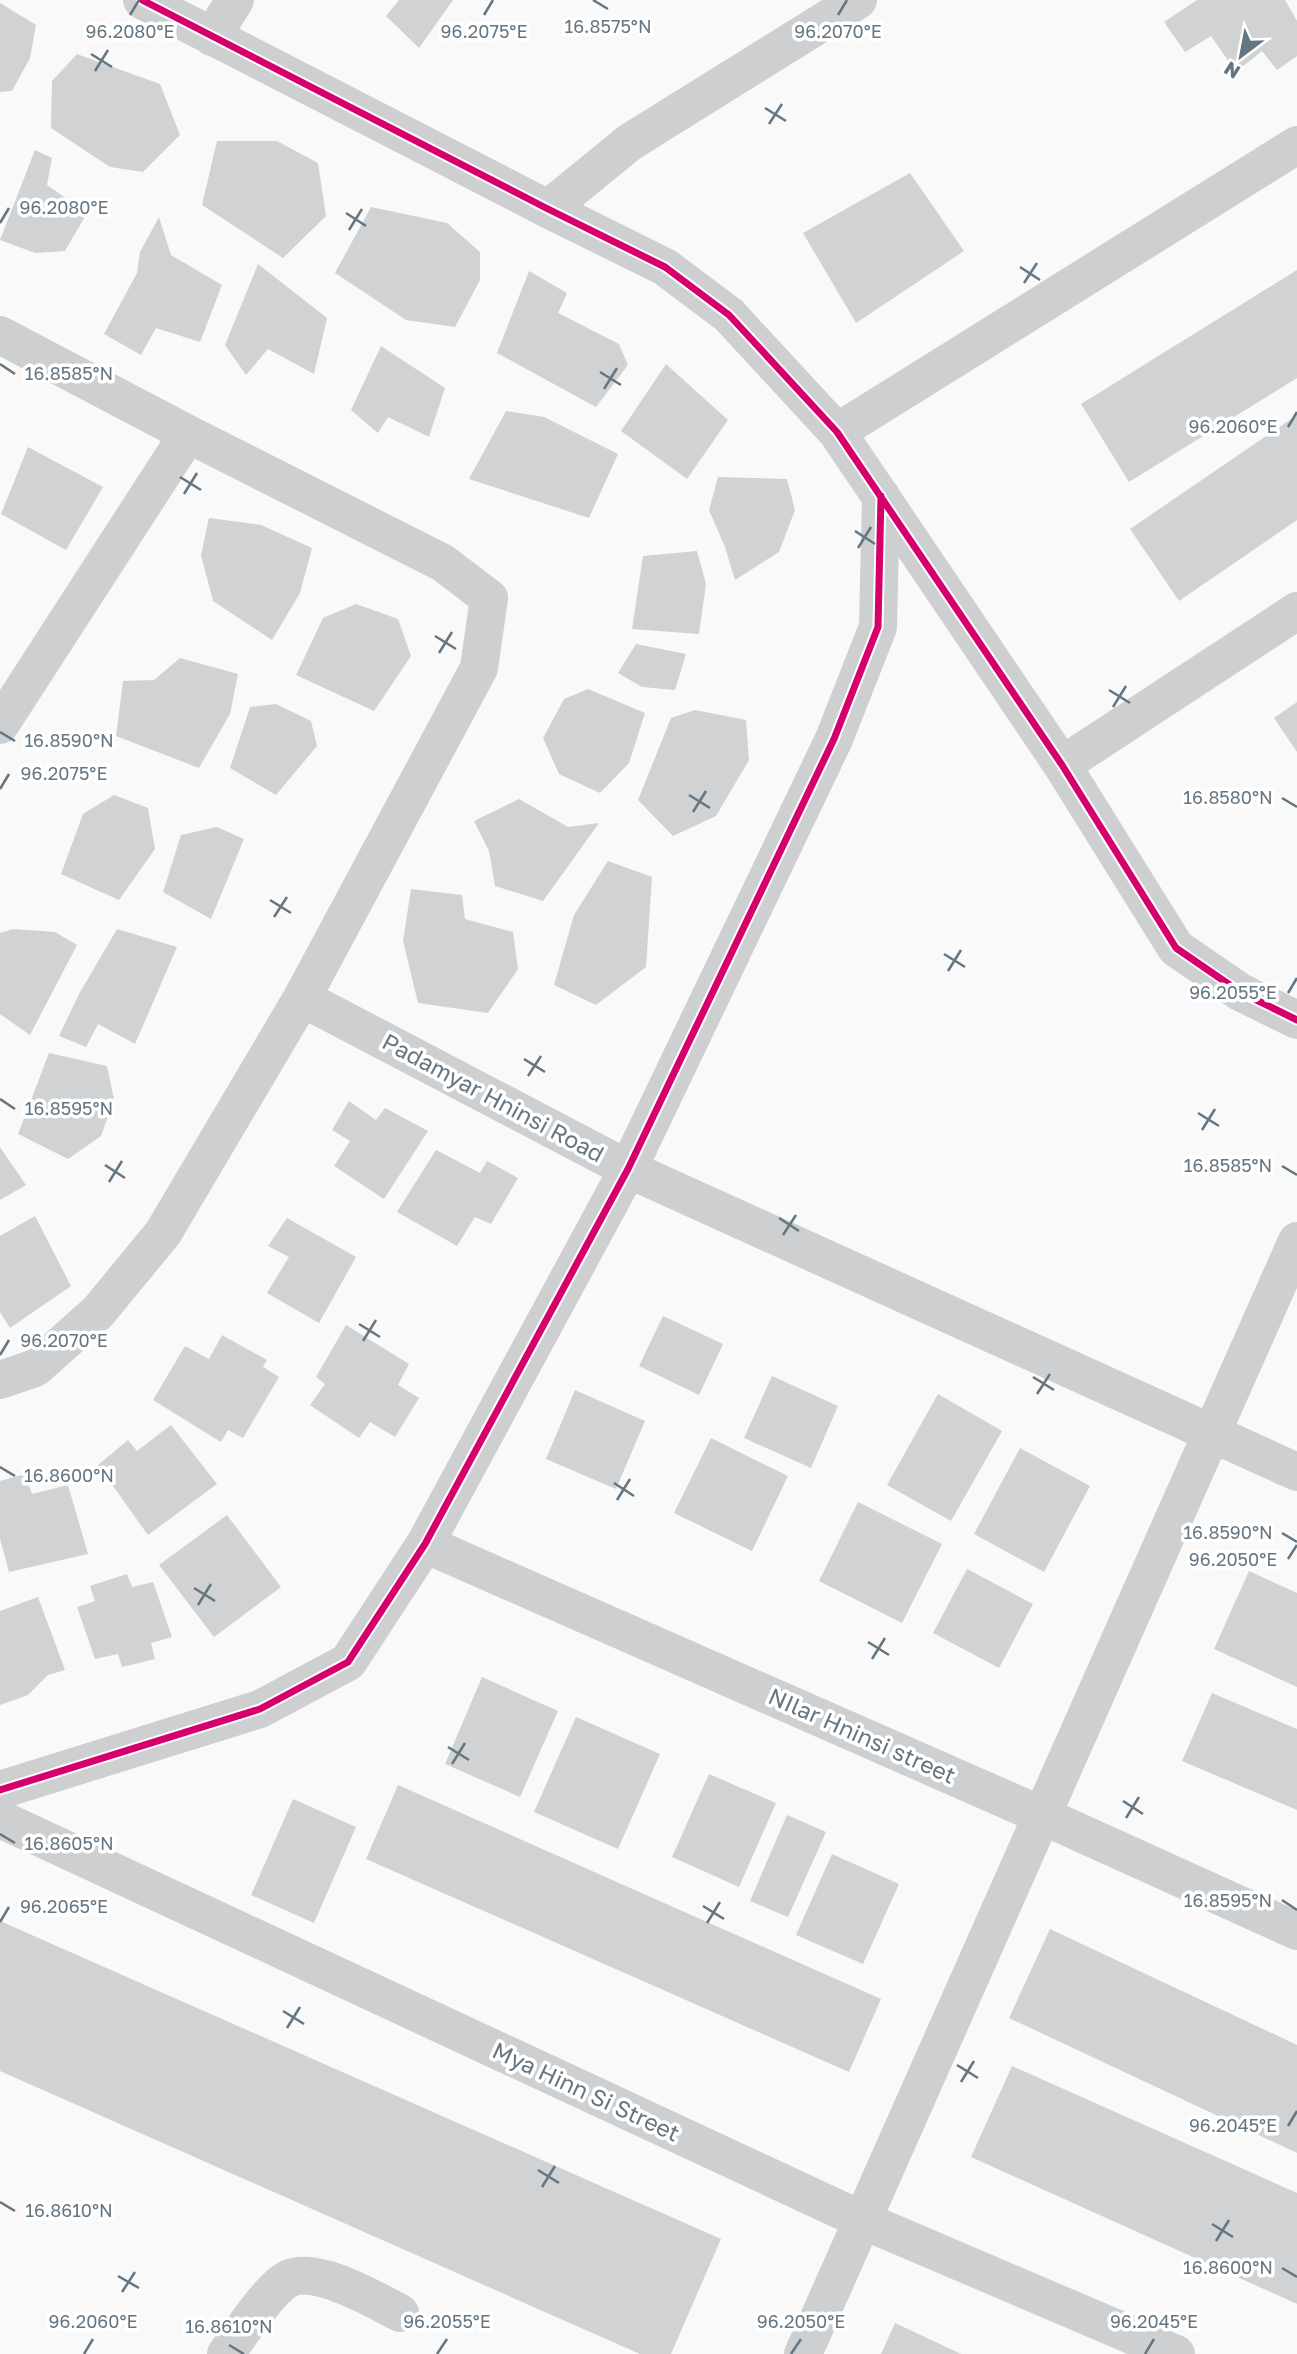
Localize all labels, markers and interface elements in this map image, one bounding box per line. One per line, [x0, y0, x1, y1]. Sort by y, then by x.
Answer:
text: 16.8575°N [564, 15, 652, 37]
text: 96.2080°E [86, 20, 174, 42]
text: 96.2075°E [441, 20, 527, 42]
text: 96.2070°E [794, 20, 882, 42]
north arrow [1206, 21, 1276, 91]
text: N [1220, 57, 1244, 84]
text: 96.2080°E [20, 196, 108, 218]
text: 16.8585°N [25, 362, 113, 384]
text: 96.2060°E [1189, 415, 1277, 437]
text: 16.8590°N [24, 729, 114, 751]
text: 96.2075°E [21, 762, 107, 784]
text: 16.8580°N [1183, 786, 1273, 808]
text: 96.2055°E [1189, 981, 1277, 1003]
street label: Padamyar Hninsi Road [378, 1027, 609, 1167]
text: 16.8595°N [25, 1097, 113, 1119]
text: 16.8585°N [1184, 1154, 1272, 1176]
text: 96.2070°E [20, 1329, 108, 1351]
text: 16.8600°N [24, 1464, 114, 1486]
text: 16.8590°N [1183, 1521, 1273, 1543]
text: 96.2050°E [1189, 1548, 1277, 1570]
street label: NIlar Hninsi street [765, 1681, 960, 1789]
text: 16.8605°N [24, 1832, 114, 1854]
text: 16.8595°N [1184, 1889, 1272, 1911]
text: 96.2065°E [20, 1895, 108, 1917]
street label: Mya Hinn Si Street [488, 2035, 684, 2147]
text: 96.2045°E [1189, 2114, 1277, 2136]
text: 16.8610°N [25, 2199, 113, 2221]
text: 16.8600°N [1183, 2256, 1273, 2278]
text: 96.2060°E [49, 2310, 137, 2332]
text: 96.2055°E [403, 2310, 491, 2332]
text: 96.2050°E [757, 2310, 845, 2332]
text: 96.2045°E [1110, 2310, 1198, 2332]
text: 16.8610°N [185, 2315, 273, 2337]

